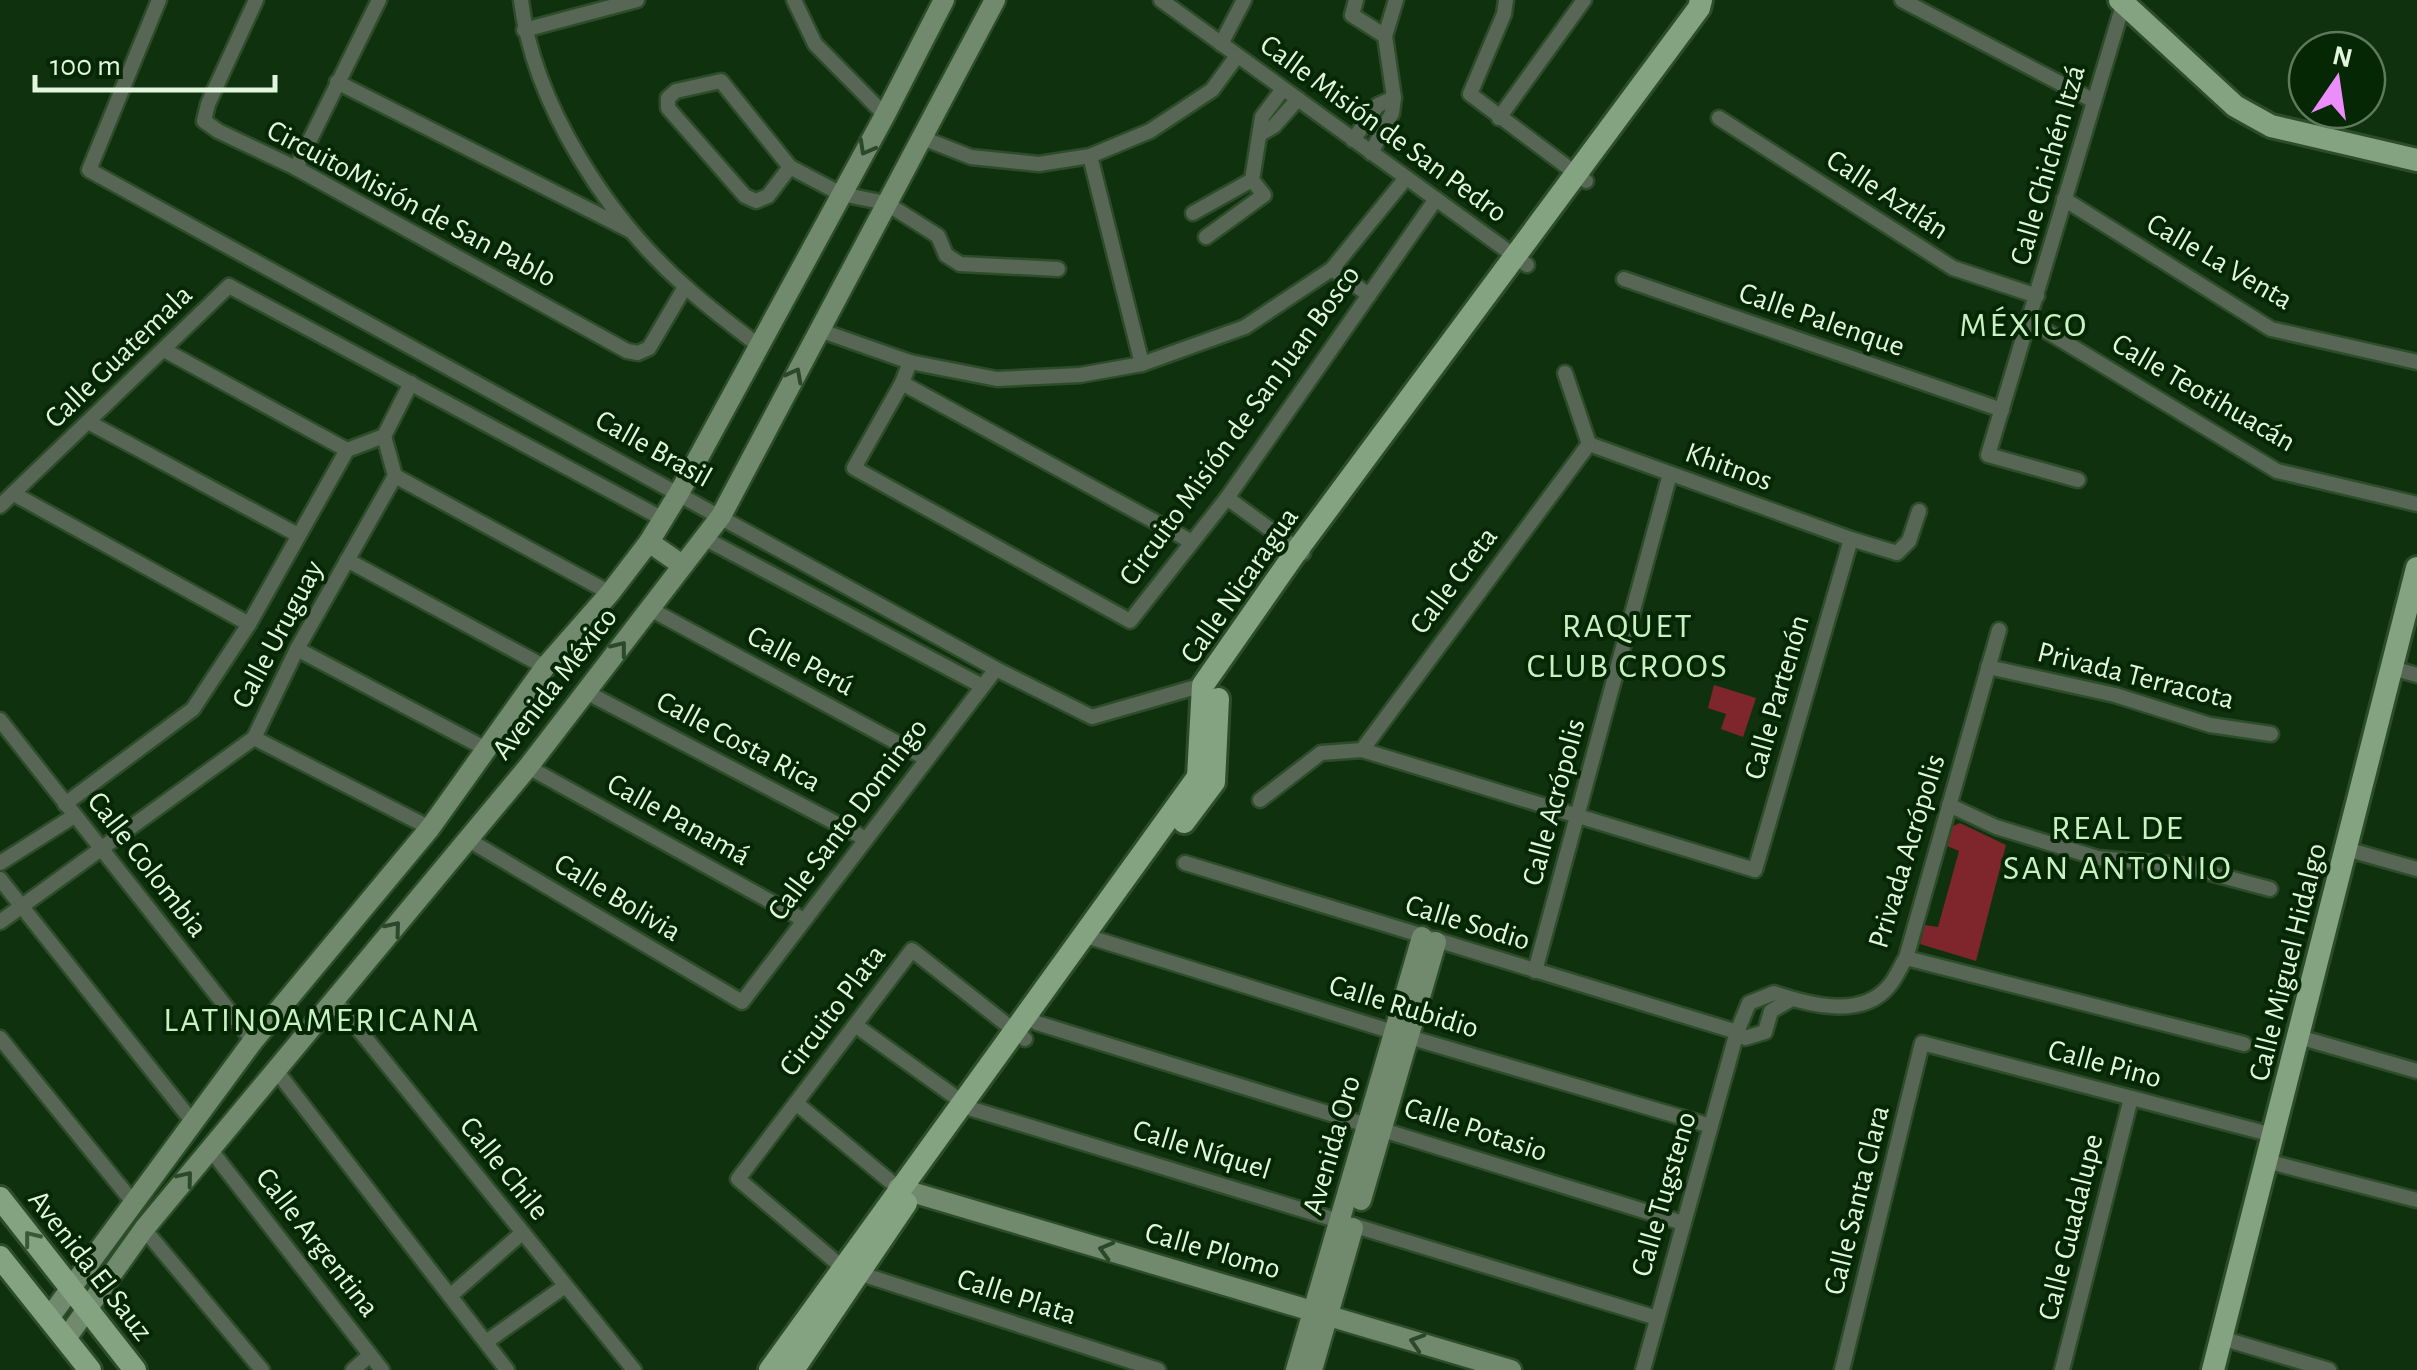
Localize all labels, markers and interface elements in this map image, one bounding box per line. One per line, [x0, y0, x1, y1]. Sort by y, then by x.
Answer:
street label: Calle Misión de San Pedro [1254, 29, 1512, 228]
scale bar [35, 30, 275, 92]
north arrow [2287, 30, 2387, 130]
text: N [2330, 42, 2355, 73]
text: 100 m [50, 51, 121, 81]
street label: Calle Chichén Itzá [2005, 62, 2091, 269]
street label: CircuitoMisión de San Pablo [262, 115, 561, 293]
one-way arrow [859, 138, 879, 156]
street label: Calle Aztlán [1821, 144, 1954, 245]
street label: Calle La Venta [2142, 208, 2297, 316]
street label: Circuito Misión de San Juan Bosco [1114, 260, 1366, 591]
street label: Calle Palenque [1735, 278, 1908, 362]
street label: Calle Guatemala [39, 279, 198, 434]
district label: MÉXICO [1959, 306, 2089, 343]
street label: Calle Teotihuacán [2107, 328, 2300, 457]
one-way arrow [783, 368, 802, 386]
street label: Calle Brasil [590, 405, 717, 493]
street label: Khitnos [1681, 437, 1776, 496]
street label: Calle Nicaragua [1175, 502, 1304, 669]
street label: Calle Creta [1404, 522, 1503, 640]
street label: Calle Uruguay [227, 556, 329, 713]
street label: Avenida México [486, 602, 623, 765]
district label: RAQUET CLUB CROOS [1527, 609, 1729, 684]
street label: Calle Partenón [1739, 612, 1815, 783]
street label: Calle Perú [742, 620, 859, 701]
street label: Privada Terracota [2034, 637, 2237, 715]
one-way arrow [608, 641, 626, 659]
street label: Calle Costa Rica [651, 686, 826, 798]
street label: Calle Santo Domingo [762, 713, 933, 926]
street label: Calle Acrópolis [1517, 716, 1591, 889]
street label: Privada Acrópolis [1863, 751, 1951, 952]
street label: Calle Panamá [602, 768, 755, 871]
street label: Calle Colombia [81, 786, 213, 943]
district label: REAL DE SAN ANTONIO [2003, 811, 2233, 886]
street label: Calle Miguel Hidalgo [2244, 840, 2332, 1084]
street label: Calle Bolivia [549, 848, 686, 947]
street label: Calle Sodio [1402, 890, 1534, 956]
one-way arrow [382, 921, 400, 939]
street label: Circuito Plata [774, 939, 892, 1082]
street label: Calle Rubidio [1325, 970, 1482, 1044]
district label: LATINOAMERICANA [163, 1003, 481, 1038]
street label: Calle Pino [2045, 1034, 2165, 1093]
street label: Avenida Oro [1298, 1072, 1366, 1218]
street label: Calle Potasio [1400, 1093, 1551, 1167]
street label: Calle Santa Clara [1819, 1103, 1895, 1298]
street label: Calle Tugsteno [1626, 1109, 1702, 1280]
street label: Calle Chile [454, 1111, 555, 1226]
street label: Calle Níquel [1129, 1115, 1274, 1185]
street label: Calle Guadalupe [2033, 1131, 2109, 1323]
street label: Calle Argentina [250, 1163, 384, 1323]
one-way arrow [174, 1171, 192, 1189]
street label: Avenida El Sauz [22, 1185, 158, 1346]
street label: Calle Plomo [1142, 1217, 1284, 1285]
one-way arrow [26, 1232, 43, 1250]
one-way arrow [1098, 1241, 1115, 1262]
street label: Calle Plata [953, 1264, 1080, 1330]
one-way arrow [1409, 1333, 1426, 1354]

